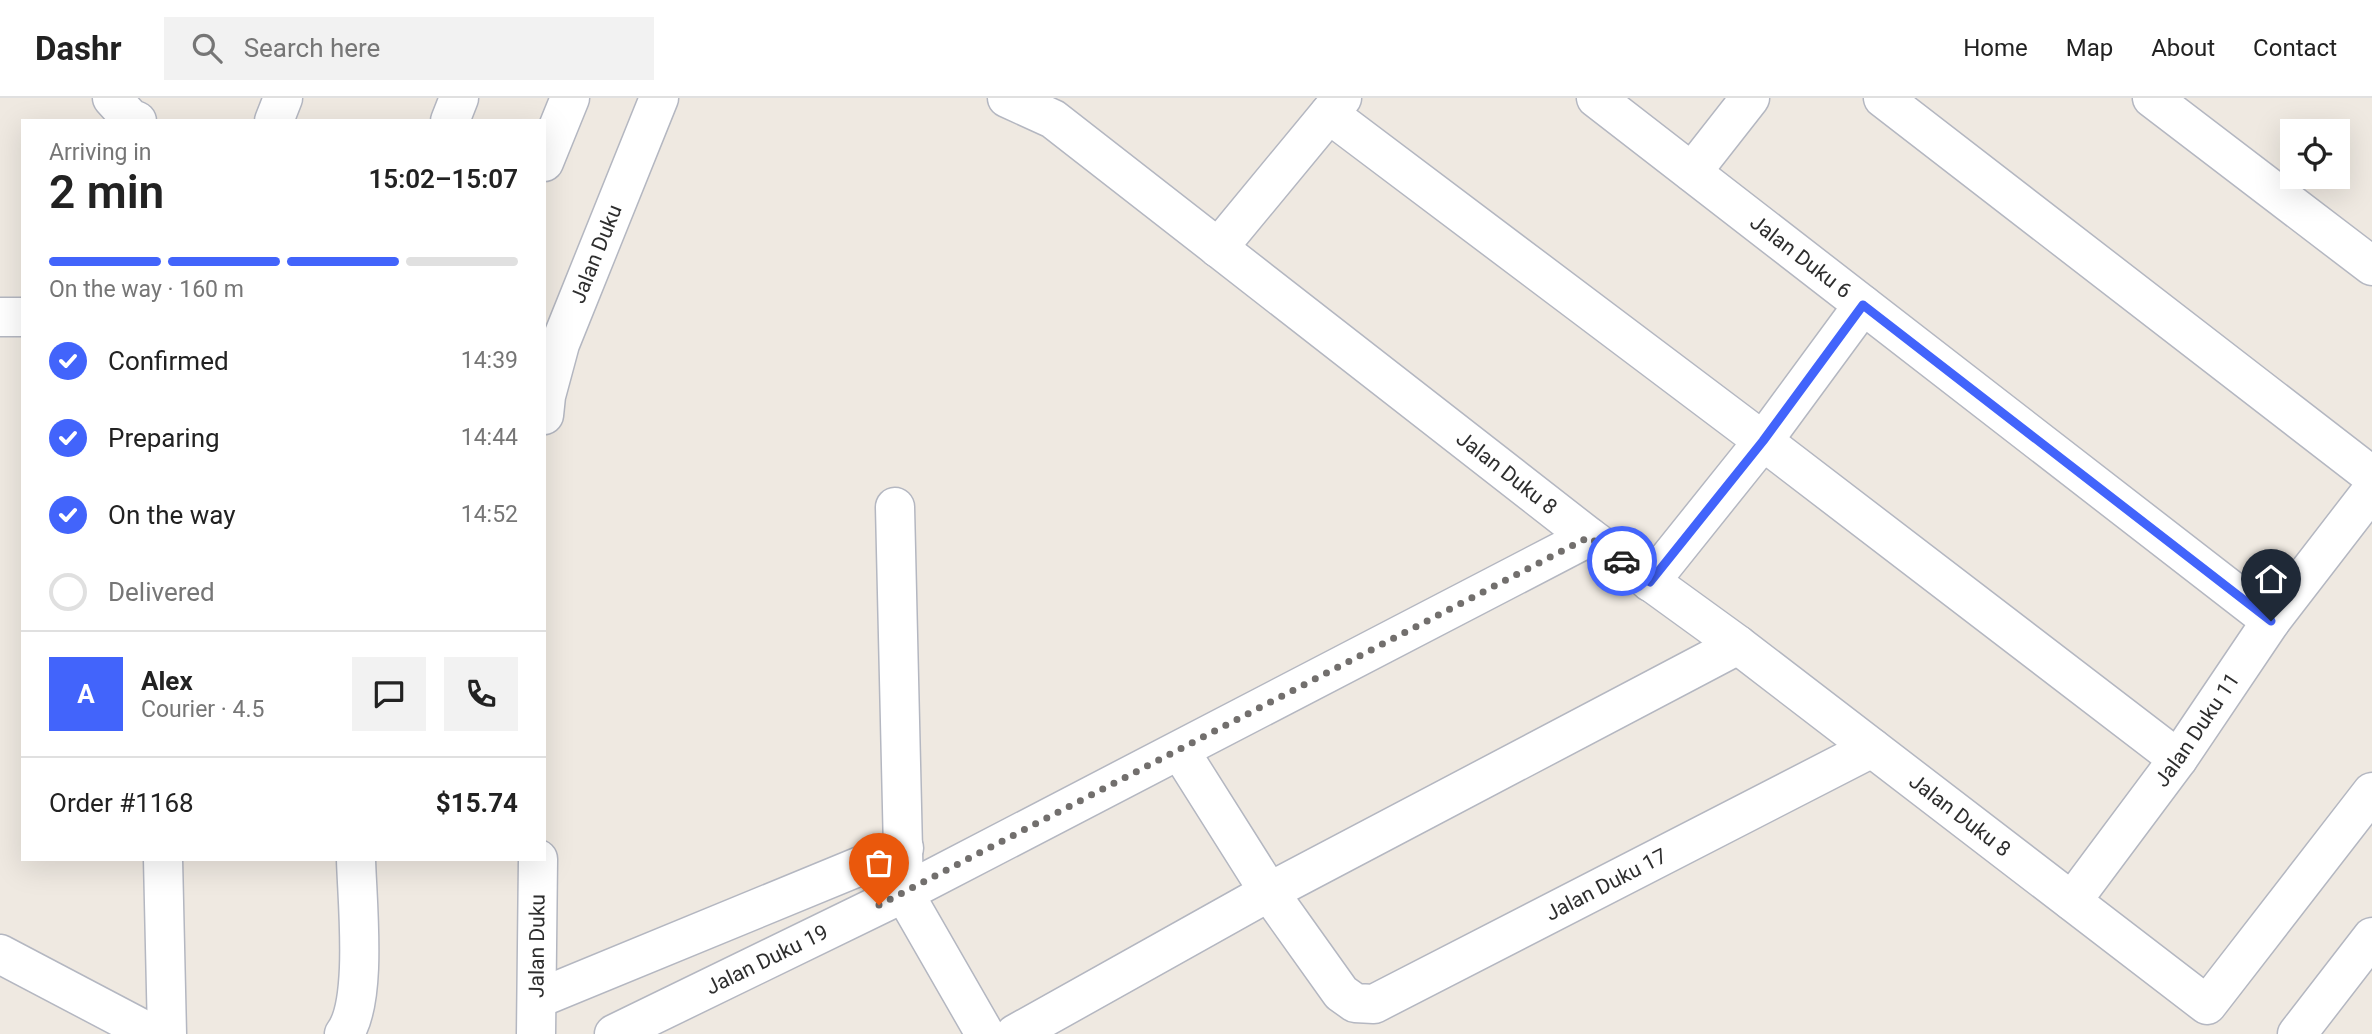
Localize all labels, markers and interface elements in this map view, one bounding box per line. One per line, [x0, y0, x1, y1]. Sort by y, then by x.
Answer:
search box [164, 17, 654, 80]
text: Dashr [35, 29, 122, 68]
icon: search [188, 29, 226, 67]
text: Search here [244, 33, 380, 63]
text: Home [1963, 34, 2028, 62]
text: Map [2066, 34, 2113, 62]
text: About [2151, 34, 2215, 62]
text: Contact [2253, 34, 2337, 62]
map controls [2280, 119, 2350, 189]
button: locate [2280, 119, 2350, 189]
text: Arriving in [49, 139, 152, 166]
text: 15:02–15:07 [368, 164, 518, 194]
text: 2 min [49, 165, 164, 219]
street label: Jalan Duku [566, 201, 627, 307]
street label: Jalan Duku 6 [1746, 210, 1856, 303]
text: On the way · 160 m [49, 276, 244, 303]
icon: check [49, 342, 87, 380]
text: Confirmed [108, 346, 229, 376]
text: 14:39 [461, 347, 518, 374]
icon: check [49, 419, 87, 457]
text: Preparing [108, 423, 220, 453]
text: 14:44 [461, 424, 518, 451]
street label: Jalan Duku 8 [1452, 426, 1562, 520]
icon: check [49, 496, 87, 534]
text: On the way [108, 500, 236, 530]
text: 14:52 [461, 501, 518, 528]
courier [1587, 526, 1657, 596]
icon: car [1603, 542, 1641, 580]
pin [2241, 549, 2301, 621]
icon: home [2252, 560, 2290, 598]
text: Delivered [108, 577, 215, 607]
button: chat [352, 657, 426, 731]
button: phone [444, 657, 518, 731]
text: Alex [141, 666, 193, 696]
street label: Jalan Duku 11 [2149, 668, 2245, 792]
text: A [77, 679, 95, 709]
text: Courier · 4.5 [141, 696, 264, 723]
street label: Jalan Duku 8 [1905, 769, 2015, 862]
text: Order #1168 [49, 788, 194, 818]
text: $15.74 [436, 788, 518, 818]
pin [849, 833, 909, 905]
icon: bag [860, 844, 898, 882]
street label: Jalan Duku 17 [1542, 844, 1671, 926]
street label: Jalan Duku [524, 894, 550, 998]
street label: Jalan Duku 19 [702, 920, 832, 1000]

